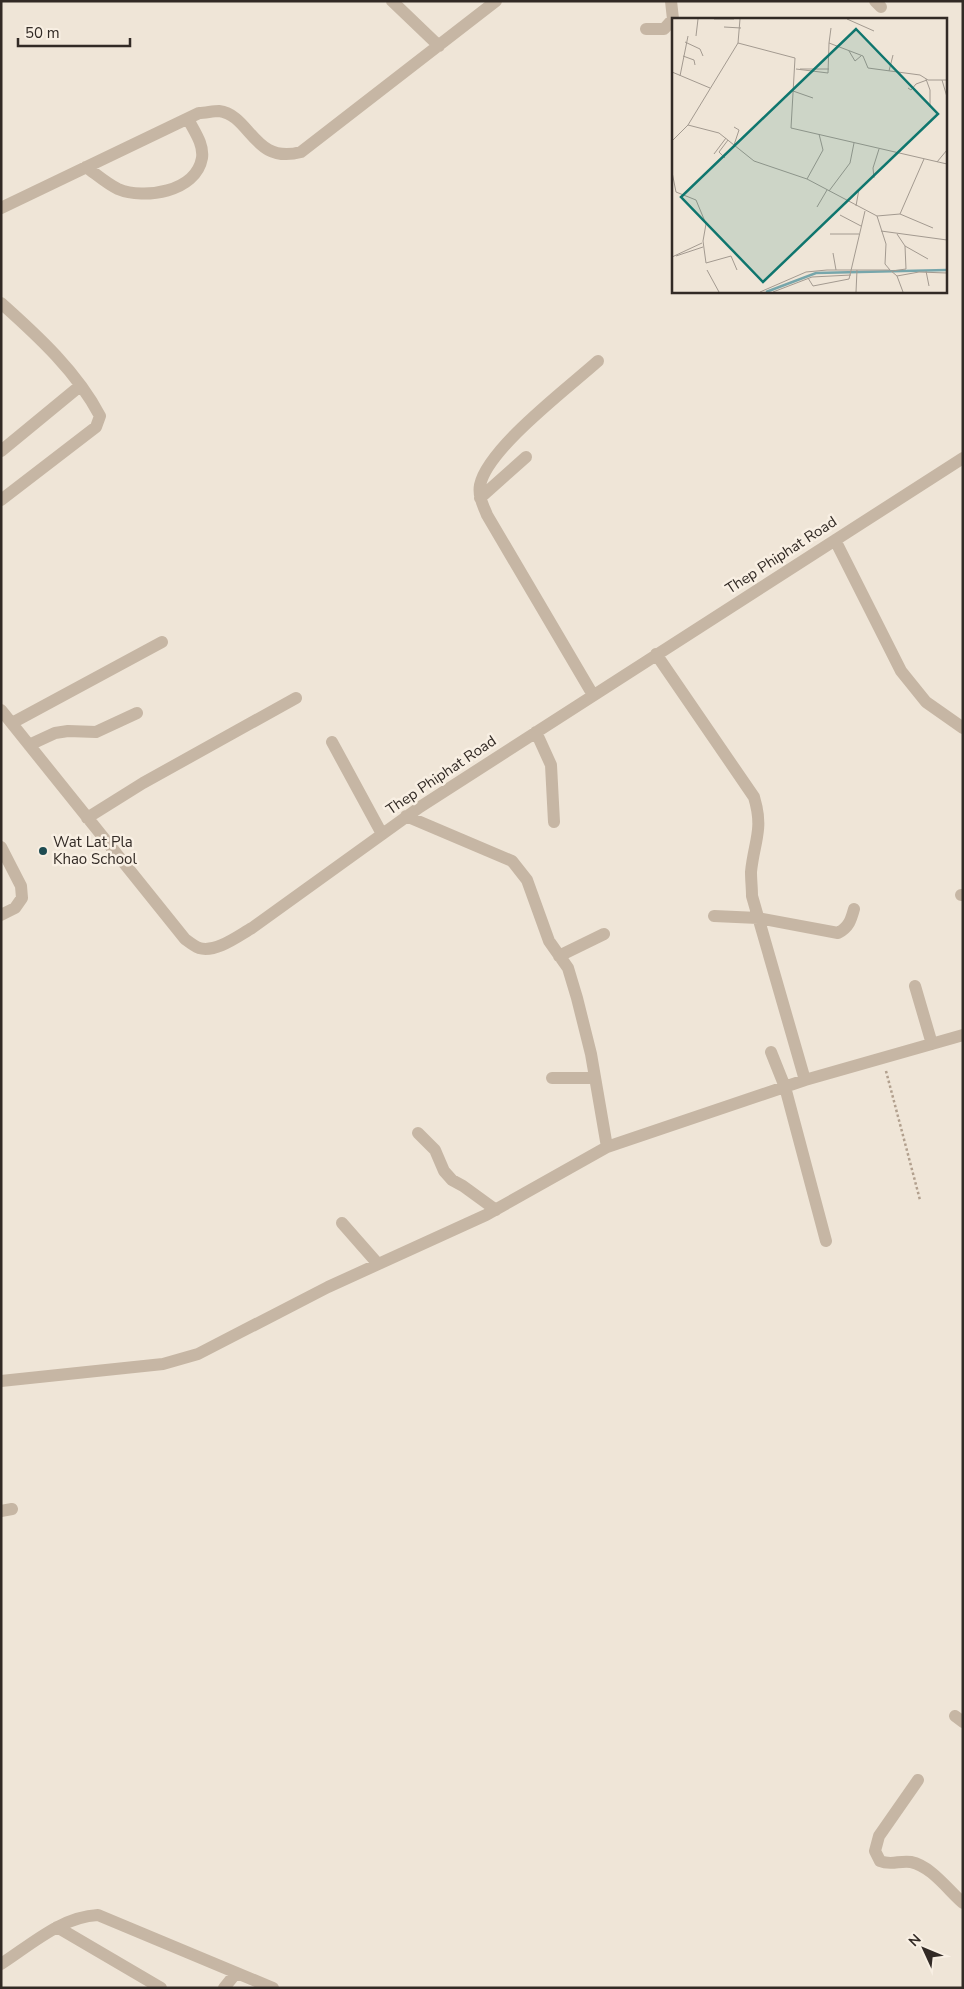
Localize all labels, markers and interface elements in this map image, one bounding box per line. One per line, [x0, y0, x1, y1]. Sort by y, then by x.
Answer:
scale bar [18, 15, 130, 47]
inset map [672, 18, 946, 292]
text: 50 m [25, 23, 60, 43]
street label: Thep Phiphat Road [722, 512, 840, 598]
street label: Thep Phiphat Road [382, 731, 500, 819]
place label: Wat Lat Pla Khao School [53, 832, 137, 869]
marker: Wat Lat Pla Khao School [37, 845, 49, 857]
north arrow [899, 1924, 949, 1974]
text: N [905, 1930, 925, 1951]

